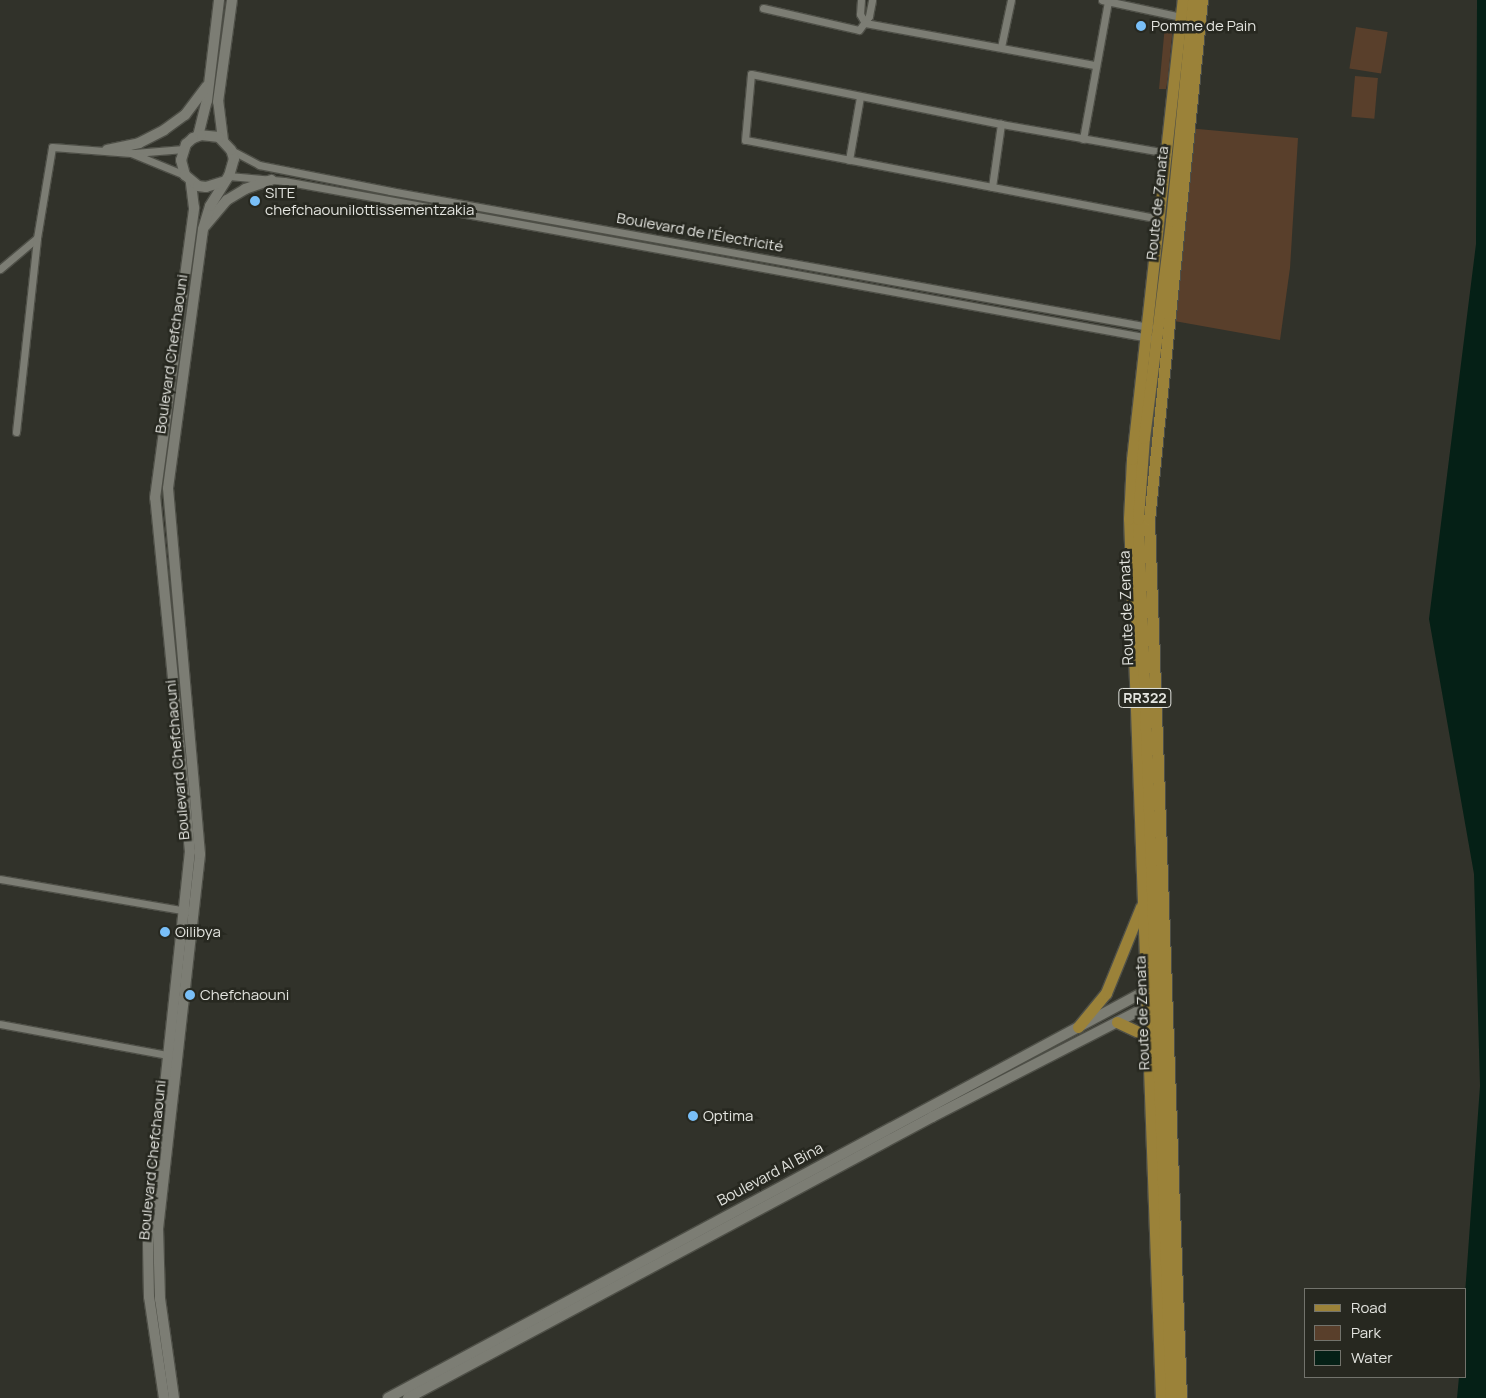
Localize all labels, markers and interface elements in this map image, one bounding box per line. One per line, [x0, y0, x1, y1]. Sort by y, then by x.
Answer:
place label: Pomme de Pain [1151, 17, 1256, 35]
marker: Pomme de Pain [1135, 20, 1147, 32]
street label: Route de Zenata [1142, 145, 1172, 261]
place label: SITE chefchaounilottissementzakia [265, 183, 474, 218]
marker: SITE chefchaounilottissementzakia [249, 195, 261, 207]
street label: Boulevard de l'Électricité [615, 208, 785, 256]
street label: Boulevard Chefchaouni [151, 273, 191, 435]
street label: Route de Zenata [1115, 550, 1137, 666]
street label: Boulevard Chefchaouni [161, 679, 193, 841]
road number: RR322 [1118, 686, 1172, 710]
place label: Oilibya [175, 923, 221, 941]
marker: Oilibya [159, 926, 171, 938]
street label: Route de Zenata [1131, 955, 1153, 1071]
place label: Chefchaouni [200, 986, 289, 1004]
marker: Chefchaouni [184, 989, 196, 1001]
street label: Boulevard Chefchaouni [135, 1079, 169, 1241]
place label: Optima [703, 1107, 753, 1125]
marker: Optima [687, 1110, 699, 1122]
street label: Boulevard Al Bina [714, 1138, 826, 1210]
legend [1304, 1288, 1466, 1378]
text: Road [1351, 1297, 1387, 1318]
text: Park [1351, 1322, 1381, 1343]
text: Water [1351, 1347, 1393, 1368]

